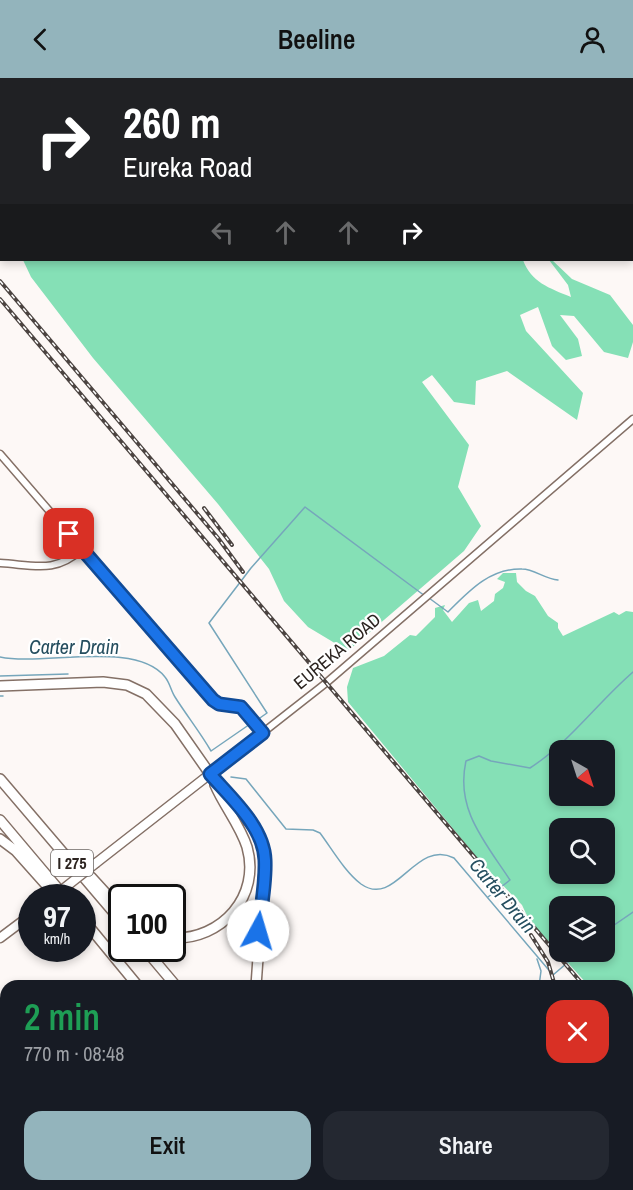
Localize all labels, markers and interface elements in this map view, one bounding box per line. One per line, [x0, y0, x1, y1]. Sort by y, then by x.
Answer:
text: Beeline [278, 21, 355, 57]
icon: back [24, 23, 57, 56]
icon: person [576, 23, 609, 56]
text: 260 m [123, 95, 221, 151]
icon: right [24, 102, 102, 180]
text: Eureka Road [123, 149, 252, 185]
icon: left [206, 216, 239, 249]
icon: ahead [269, 216, 302, 249]
icon: ahead [332, 216, 365, 249]
icon: right [395, 216, 428, 249]
pin [43, 508, 94, 559]
icon: arrive [52, 517, 85, 550]
street label: EUREKA ROAD [288, 607, 386, 695]
water label: Carter Drain [29, 633, 119, 660]
north arrow [549, 740, 615, 806]
map controls [549, 740, 615, 962]
button: search [549, 818, 615, 884]
road number: I 275 [51, 850, 93, 876]
water label: Carter Drain [464, 852, 542, 938]
speed limit sign: 100 [108, 884, 186, 962]
text: 97 [43, 896, 71, 936]
button: layers [549, 896, 615, 962]
position arrow [226, 899, 290, 963]
text: km/h [44, 928, 70, 949]
text: 2 min [24, 993, 100, 1041]
button: close [546, 1000, 609, 1063]
text: 770 m · 08:48 [24, 1040, 124, 1067]
button: Exit [24, 1111, 311, 1180]
button: Share [323, 1111, 609, 1180]

